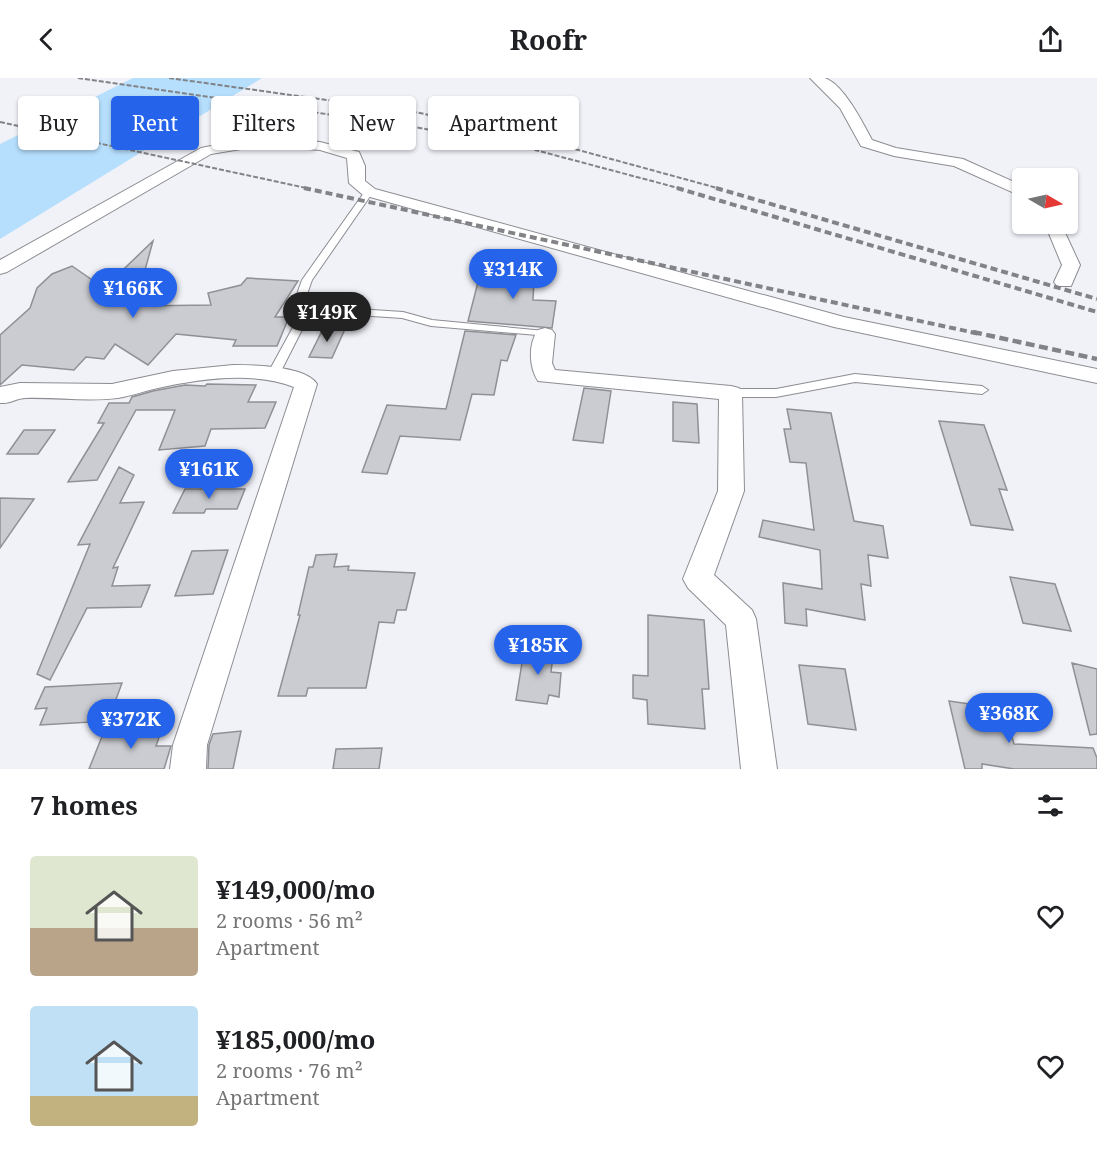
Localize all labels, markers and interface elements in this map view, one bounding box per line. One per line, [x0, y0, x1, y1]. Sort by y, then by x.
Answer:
text: Roofr [510, 21, 587, 58]
icon: back [30, 23, 63, 56]
icon: share [1034, 23, 1067, 56]
chip: Buy [18, 96, 99, 150]
chip: Rent [111, 96, 199, 150]
chip: Filters [211, 96, 317, 150]
chip: New [329, 96, 416, 150]
chip: Apartment [428, 96, 579, 150]
north arrow [1012, 168, 1078, 234]
map controls [1012, 168, 1078, 234]
pin: ¥314K [471, 249, 555, 300]
text: ¥314K [483, 255, 543, 282]
pin: ¥166K [91, 268, 175, 319]
text: ¥166K [103, 274, 163, 301]
pin: ¥149K [285, 292, 369, 343]
text: ¥149K [297, 298, 357, 325]
pin: ¥161K [167, 449, 251, 500]
text: ¥161K [179, 455, 239, 482]
pin: ¥185K [496, 625, 580, 676]
text: ¥185K [508, 631, 568, 658]
pin: ¥368K [967, 693, 1051, 744]
pin: ¥372K [89, 699, 173, 750]
text: ¥368K [979, 699, 1039, 726]
text: ¥372K [101, 705, 161, 732]
text: 7 homes [30, 787, 138, 823]
icon: filters [1034, 789, 1067, 822]
text: ¥149,000/mo [216, 871, 376, 907]
icon: home [78, 880, 150, 952]
icon: heart [1034, 900, 1067, 933]
text: 2 rooms · 56 m² [216, 907, 363, 934]
text: Apartment [216, 934, 320, 961]
text: ¥185,000/mo [216, 1021, 376, 1057]
icon: home [78, 1030, 150, 1102]
icon: heart [1034, 1050, 1067, 1083]
text: 2 rooms · 76 m² [216, 1057, 363, 1084]
text: Apartment [216, 1084, 320, 1111]

